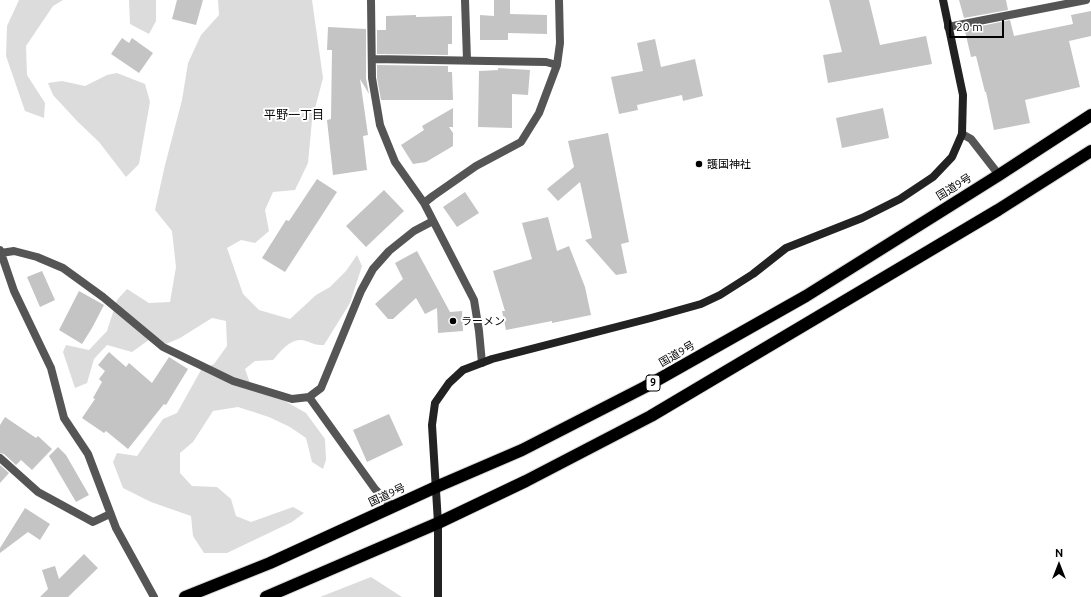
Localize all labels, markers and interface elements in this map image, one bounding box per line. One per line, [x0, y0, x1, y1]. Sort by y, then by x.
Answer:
scale bar [951, 12, 1006, 38]
text: 20 m [956, 20, 983, 33]
district label: 平野一丁目 [264, 108, 324, 122]
place label: 護国神社 [707, 157, 751, 171]
marker: 護国神社 [694, 159, 704, 169]
street label: 国道9号 [934, 171, 974, 203]
place label: ラーメン [461, 314, 505, 328]
marker: ラーメン [448, 316, 458, 326]
street label: 国道9号 [657, 338, 697, 370]
road number: 9 [646, 375, 660, 391]
street label: 国道9号 [366, 481, 408, 509]
north arrow [1039, 545, 1079, 585]
text: N [1055, 547, 1063, 559]

